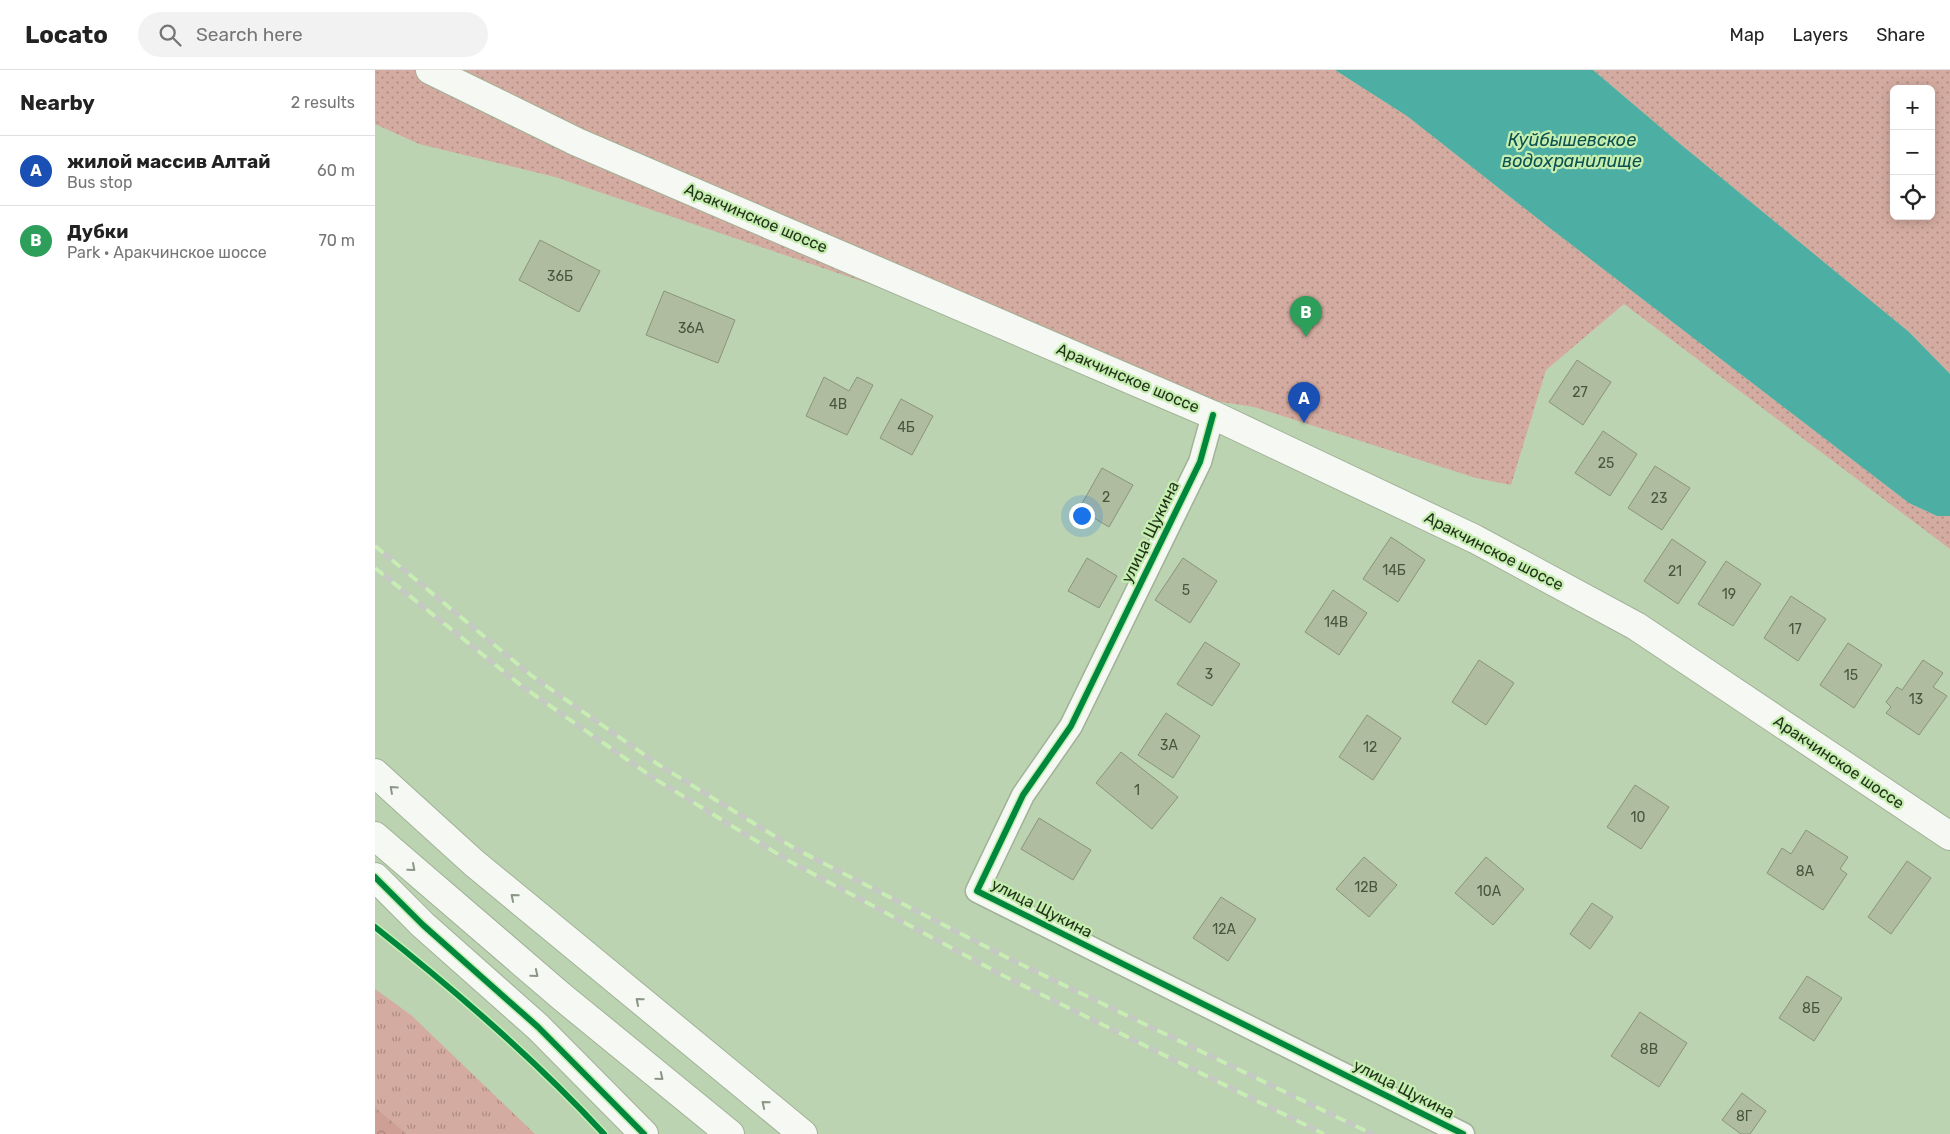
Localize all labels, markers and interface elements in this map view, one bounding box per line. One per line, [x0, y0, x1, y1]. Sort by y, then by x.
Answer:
search box [138, 12, 488, 57]
text: Locato [25, 21, 108, 49]
icon: search [156, 21, 184, 49]
text: Search here [196, 23, 303, 46]
text: Map [1730, 24, 1765, 46]
text: Layers [1793, 24, 1848, 46]
text: Share [1876, 24, 1925, 46]
map controls [1890, 85, 1935, 220]
button: + [1890, 85, 1935, 130]
text: Nearby [20, 90, 95, 115]
text: 2 results [291, 93, 355, 112]
water label: Куйбышевское водохранилище [1502, 129, 1642, 172]
button: − [1890, 130, 1935, 175]
text: жилой массив Алтай [67, 150, 270, 173]
text: A [30, 161, 42, 180]
text: 60 m [317, 161, 355, 180]
text: Bus stop [67, 173, 133, 192]
button: locate [1890, 175, 1935, 220]
street label: Аракчинское шоссе [682, 179, 830, 257]
text: Дубки [67, 220, 128, 243]
text: B [30, 231, 42, 250]
text: 70 m [318, 231, 355, 250]
text: Park · Аракчинское шоссе [67, 243, 267, 262]
house number: 36Б [547, 268, 573, 285]
pin: B [1290, 296, 1322, 337]
house number: 36А [678, 320, 705, 337]
street label: Аракчинское шоссе [1054, 339, 1202, 417]
pin: A [1288, 382, 1320, 423]
house number: 27 [1572, 384, 1588, 401]
house number: 4В [829, 396, 847, 413]
house number: 4Б [897, 419, 915, 436]
house number: 25 [1598, 455, 1614, 472]
street label: улица Щукина [1117, 478, 1183, 586]
house number: 2 [1102, 489, 1110, 506]
house number: 23 [1651, 490, 1667, 507]
your location [1069, 503, 1095, 529]
street label: Аракчинское шоссе [1421, 508, 1567, 594]
house number: 14Б [1382, 562, 1406, 579]
house number: 21 [1668, 563, 1682, 580]
house number: 5 [1182, 582, 1190, 599]
house number: 19 [1722, 586, 1736, 603]
house number: 14В [1324, 614, 1348, 631]
house number: 17 [1788, 621, 1802, 638]
house number: 3 [1205, 666, 1213, 683]
house number: 15 [1844, 667, 1858, 684]
house number: 13 [1909, 691, 1923, 708]
street label: Аракчинское шоссе [1770, 711, 1908, 813]
house number: 3А [1160, 737, 1179, 754]
house number: 12 [1363, 739, 1377, 756]
house number: 1 [1134, 782, 1140, 799]
one-way arrow [389, 786, 398, 795]
house number: 10 [1631, 809, 1646, 826]
one-way arrow [406, 862, 415, 871]
house number: 8А [1796, 863, 1815, 880]
street label: улица Щукина [988, 874, 1096, 942]
house number: 12В [1354, 879, 1378, 896]
house number: 10А [1477, 883, 1502, 900]
one-way arrow [511, 894, 520, 903]
house number: 12А [1212, 921, 1236, 938]
one-way arrow [529, 968, 538, 976]
one-way arrow [636, 997, 645, 1006]
house number: 8Б [1802, 1000, 1820, 1017]
house number: 8В [1640, 1041, 1658, 1058]
street label: улица Щукина [1350, 1055, 1458, 1123]
one-way arrow [654, 1072, 663, 1080]
one-way arrow [762, 1101, 771, 1109]
house number: 8Г [1736, 1108, 1753, 1125]

